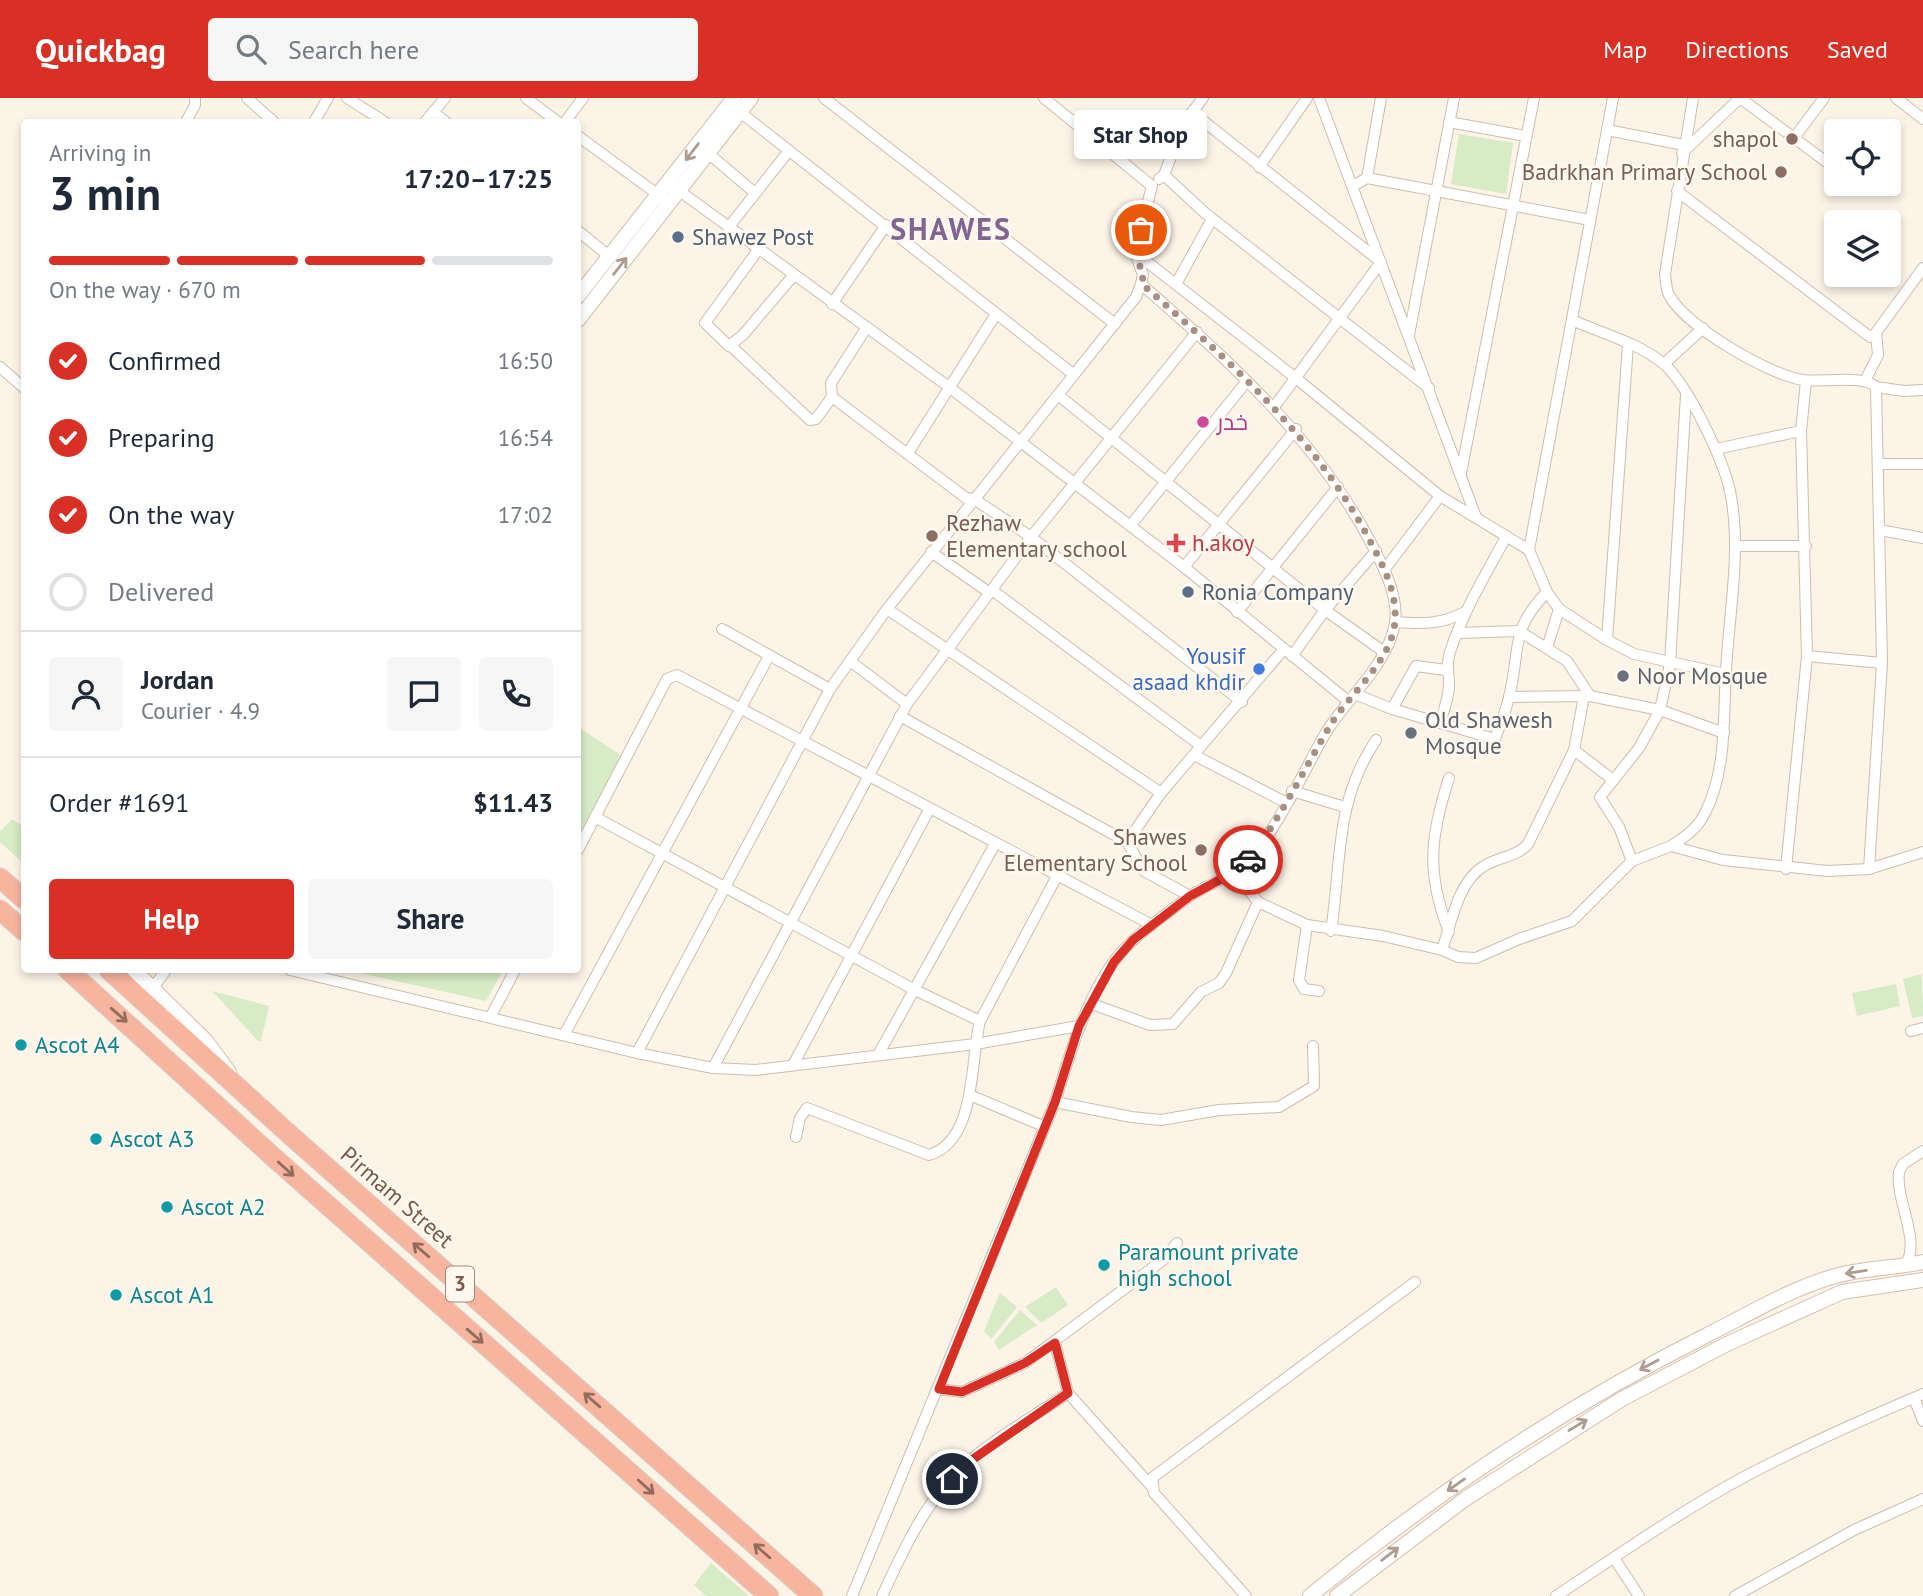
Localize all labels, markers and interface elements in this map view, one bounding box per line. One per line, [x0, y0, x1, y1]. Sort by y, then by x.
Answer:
search box [208, 18, 698, 81]
text: Quickbag [35, 28, 166, 71]
icon: search [232, 30, 270, 68]
text: Search here [288, 33, 419, 66]
text: Map [1603, 34, 1647, 65]
text: Directions [1685, 34, 1789, 65]
text: Saved [1827, 34, 1888, 65]
callout: Star Shop [1074, 111, 1208, 160]
map controls [1824, 119, 1901, 287]
button: locate [1824, 119, 1901, 196]
text: Star Shop [1093, 120, 1188, 149]
place label: shapol [1713, 124, 1778, 153]
marker: shapol [1784, 131, 1800, 147]
text: Arriving in [49, 138, 151, 167]
one-way arrow [684, 142, 699, 161]
place label: Badrkhan Primary School [1522, 157, 1767, 186]
text: 17:20–17:25 [404, 162, 553, 195]
text: 3 min [49, 163, 161, 223]
marker: Badrkhan Primary School [1773, 164, 1789, 180]
pin [1111, 200, 1171, 260]
district label: SHAWES [890, 209, 1012, 248]
button: layers [1824, 210, 1901, 287]
icon: bag [1122, 211, 1160, 249]
place label: Shawez Post [692, 222, 814, 251]
marker: Shawez Post [670, 229, 686, 245]
one-way arrow [612, 258, 627, 276]
text: On the way · 670 m [49, 275, 241, 304]
icon: check [49, 342, 87, 380]
text: Confirmed [108, 344, 221, 377]
text: 16:50 [498, 346, 553, 375]
place label: خدر [1215, 407, 1248, 436]
marker: خدر [1195, 414, 1211, 430]
icon: check [49, 419, 87, 457]
text: Preparing [108, 421, 215, 454]
text: 16:54 [498, 423, 553, 452]
icon: check [49, 496, 87, 534]
text: On the way [108, 498, 234, 531]
text: 17:02 [498, 500, 553, 529]
place label: Rezhaw Elementary school [946, 508, 1127, 563]
marker: Rezhaw Elementary school [924, 528, 940, 544]
place label: h.akoy [1192, 528, 1255, 557]
marker: h.akoy [1166, 533, 1186, 553]
text: Delivered [108, 575, 214, 608]
place label: Ronia Company [1202, 577, 1354, 606]
marker: Ronia Company [1180, 584, 1196, 600]
place label: Yousif asaad khdir [1133, 641, 1247, 696]
button: person [49, 657, 123, 731]
button: chat [387, 657, 461, 731]
button: phone [479, 657, 553, 731]
marker: Yousif asaad khdir [1251, 661, 1267, 677]
place label: Noor Mosque [1637, 661, 1768, 690]
text: Jordan [141, 663, 214, 696]
marker: Noor Mosque [1615, 668, 1631, 684]
text: Courier · 4.9 [141, 696, 260, 725]
place label: Old Shawesh Mosque [1425, 705, 1553, 760]
marker: Old Shawesh Mosque [1403, 725, 1419, 741]
text: Order #1691 [49, 786, 189, 819]
text: $11.43 [473, 786, 553, 819]
place label: Shawes Elementary School [1004, 822, 1187, 877]
courier [1213, 825, 1283, 895]
icon: car [1229, 841, 1267, 879]
marker: Shawes Elementary School [1193, 842, 1209, 858]
button: Help [49, 879, 294, 959]
button: Share [308, 879, 553, 959]
one-way arrow [110, 1006, 127, 1023]
place label: Ascot A4 [35, 1030, 120, 1059]
marker: Ascot A4 [13, 1037, 29, 1053]
place label: Ascot A3 [110, 1124, 195, 1153]
marker: Ascot A3 [88, 1131, 104, 1147]
street label: Pirmam Street [335, 1140, 460, 1254]
one-way arrow [277, 1161, 295, 1177]
place label: Ascot A2 [181, 1192, 266, 1221]
marker: Ascot A2 [159, 1199, 175, 1215]
place label: Paramount private high school [1118, 1237, 1299, 1292]
one-way arrow [412, 1242, 430, 1258]
marker: Paramount private high school [1096, 1257, 1112, 1273]
road number: 3 [446, 1266, 474, 1302]
one-way arrow [1845, 1266, 1868, 1279]
place label: Ascot A1 [130, 1280, 215, 1309]
marker: Ascot A1 [108, 1287, 124, 1303]
one-way arrow [466, 1328, 484, 1344]
one-way arrow [1639, 1359, 1660, 1372]
one-way arrow [583, 1392, 601, 1408]
one-way arrow [1567, 1418, 1587, 1432]
pin [922, 1449, 982, 1509]
icon: home [933, 1460, 971, 1498]
one-way arrow [636, 1478, 654, 1494]
one-way arrow [1446, 1478, 1466, 1492]
one-way arrow [753, 1543, 771, 1559]
one-way arrow [1380, 1546, 1399, 1561]

